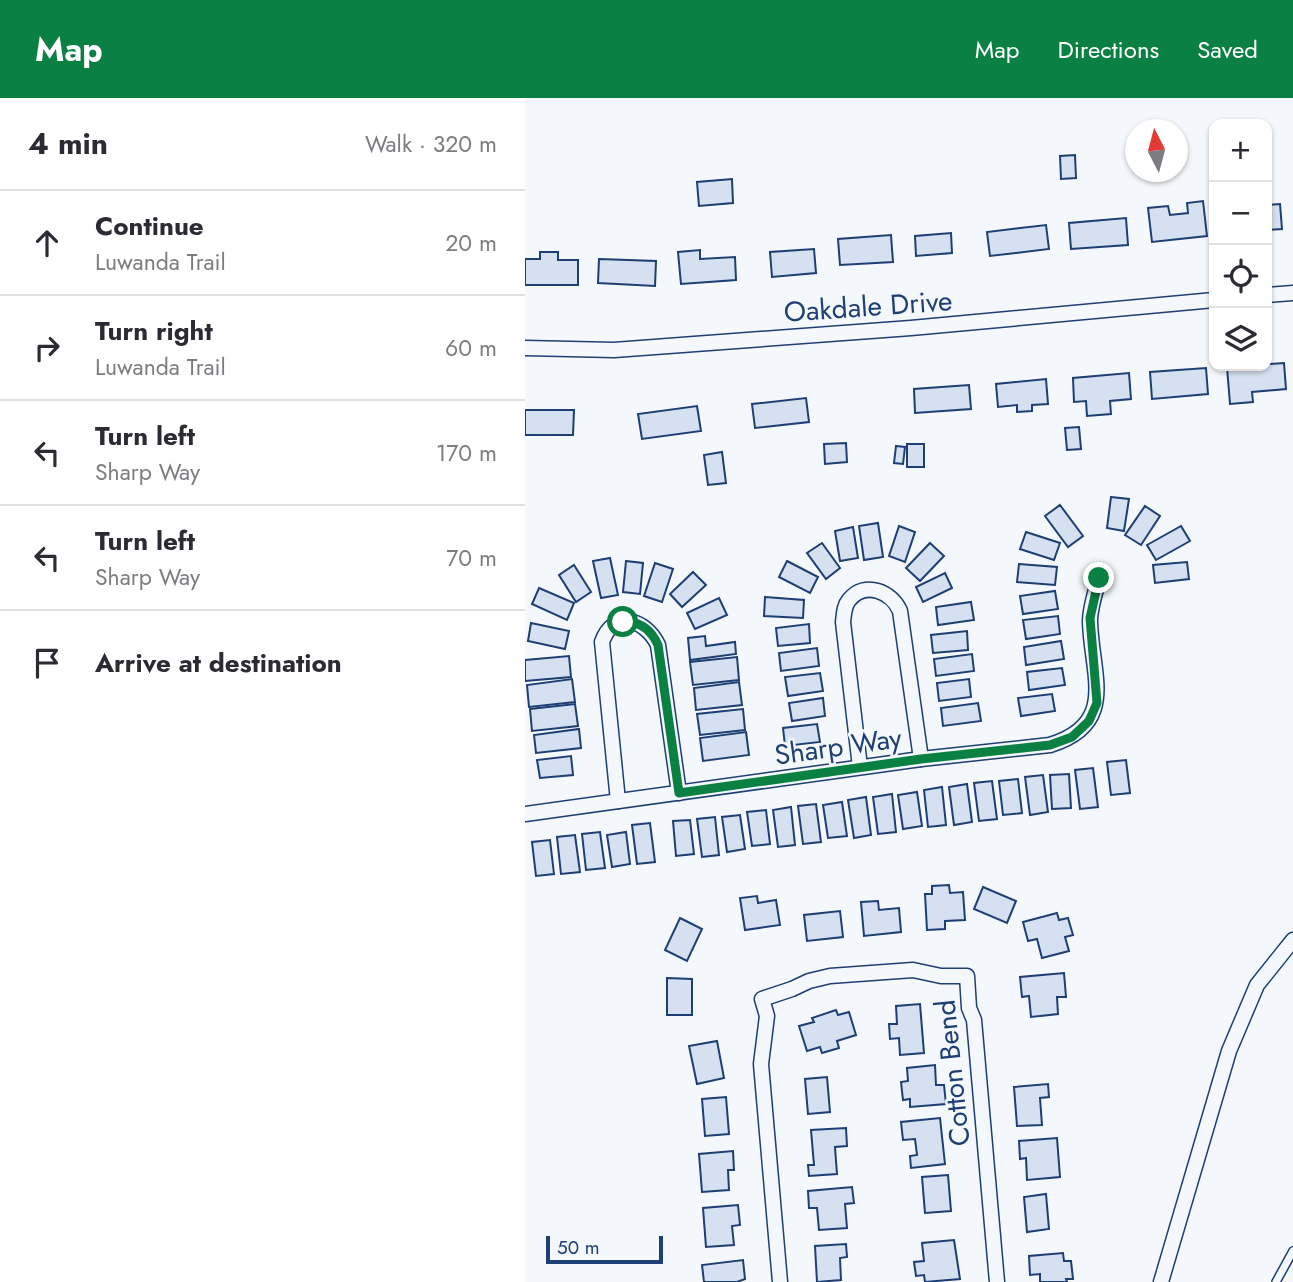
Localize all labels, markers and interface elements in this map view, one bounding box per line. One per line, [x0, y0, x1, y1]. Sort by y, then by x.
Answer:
text: Map [35, 26, 103, 73]
text: Map [975, 32, 1020, 67]
text: Directions [1058, 32, 1159, 67]
text: Saved [1197, 32, 1258, 67]
north arrow [1125, 119, 1188, 182]
map controls [1209, 119, 1272, 371]
button: + [1209, 119, 1272, 182]
text: 4 min [28, 122, 108, 165]
text: Walk · 320 m [365, 127, 497, 161]
button: − [1209, 182, 1272, 245]
text: Continue [95, 207, 204, 245]
icon: ahead [28, 224, 66, 262]
text: 20 m [445, 226, 497, 260]
text: Luwanda Trail [95, 245, 226, 279]
button: locate [1209, 245, 1272, 308]
street label: Oakdale Drive [782, 280, 954, 333]
button: layers [1209, 308, 1272, 371]
text: Turn right [95, 312, 213, 350]
icon: right [28, 329, 66, 367]
text: 60 m [445, 331, 497, 365]
text: Luwanda Trail [95, 350, 226, 384]
text: Turn left [95, 417, 195, 455]
icon: left [28, 434, 66, 472]
text: 170 m [436, 436, 497, 470]
text: Sharp Way [95, 455, 200, 489]
text: Turn left [95, 522, 195, 560]
icon: left [28, 539, 66, 577]
text: 70 m [446, 541, 497, 575]
text: Sharp Way [95, 560, 200, 594]
route end [1083, 562, 1114, 593]
route start [607, 606, 638, 637]
icon: arrive [28, 644, 66, 682]
text: Arrive at destination [95, 644, 342, 682]
street label: Sharp Way [772, 717, 905, 776]
street label: Cotton Bend [924, 998, 981, 1148]
scale bar [546, 1233, 663, 1265]
text: 50 m [557, 1234, 600, 1261]

